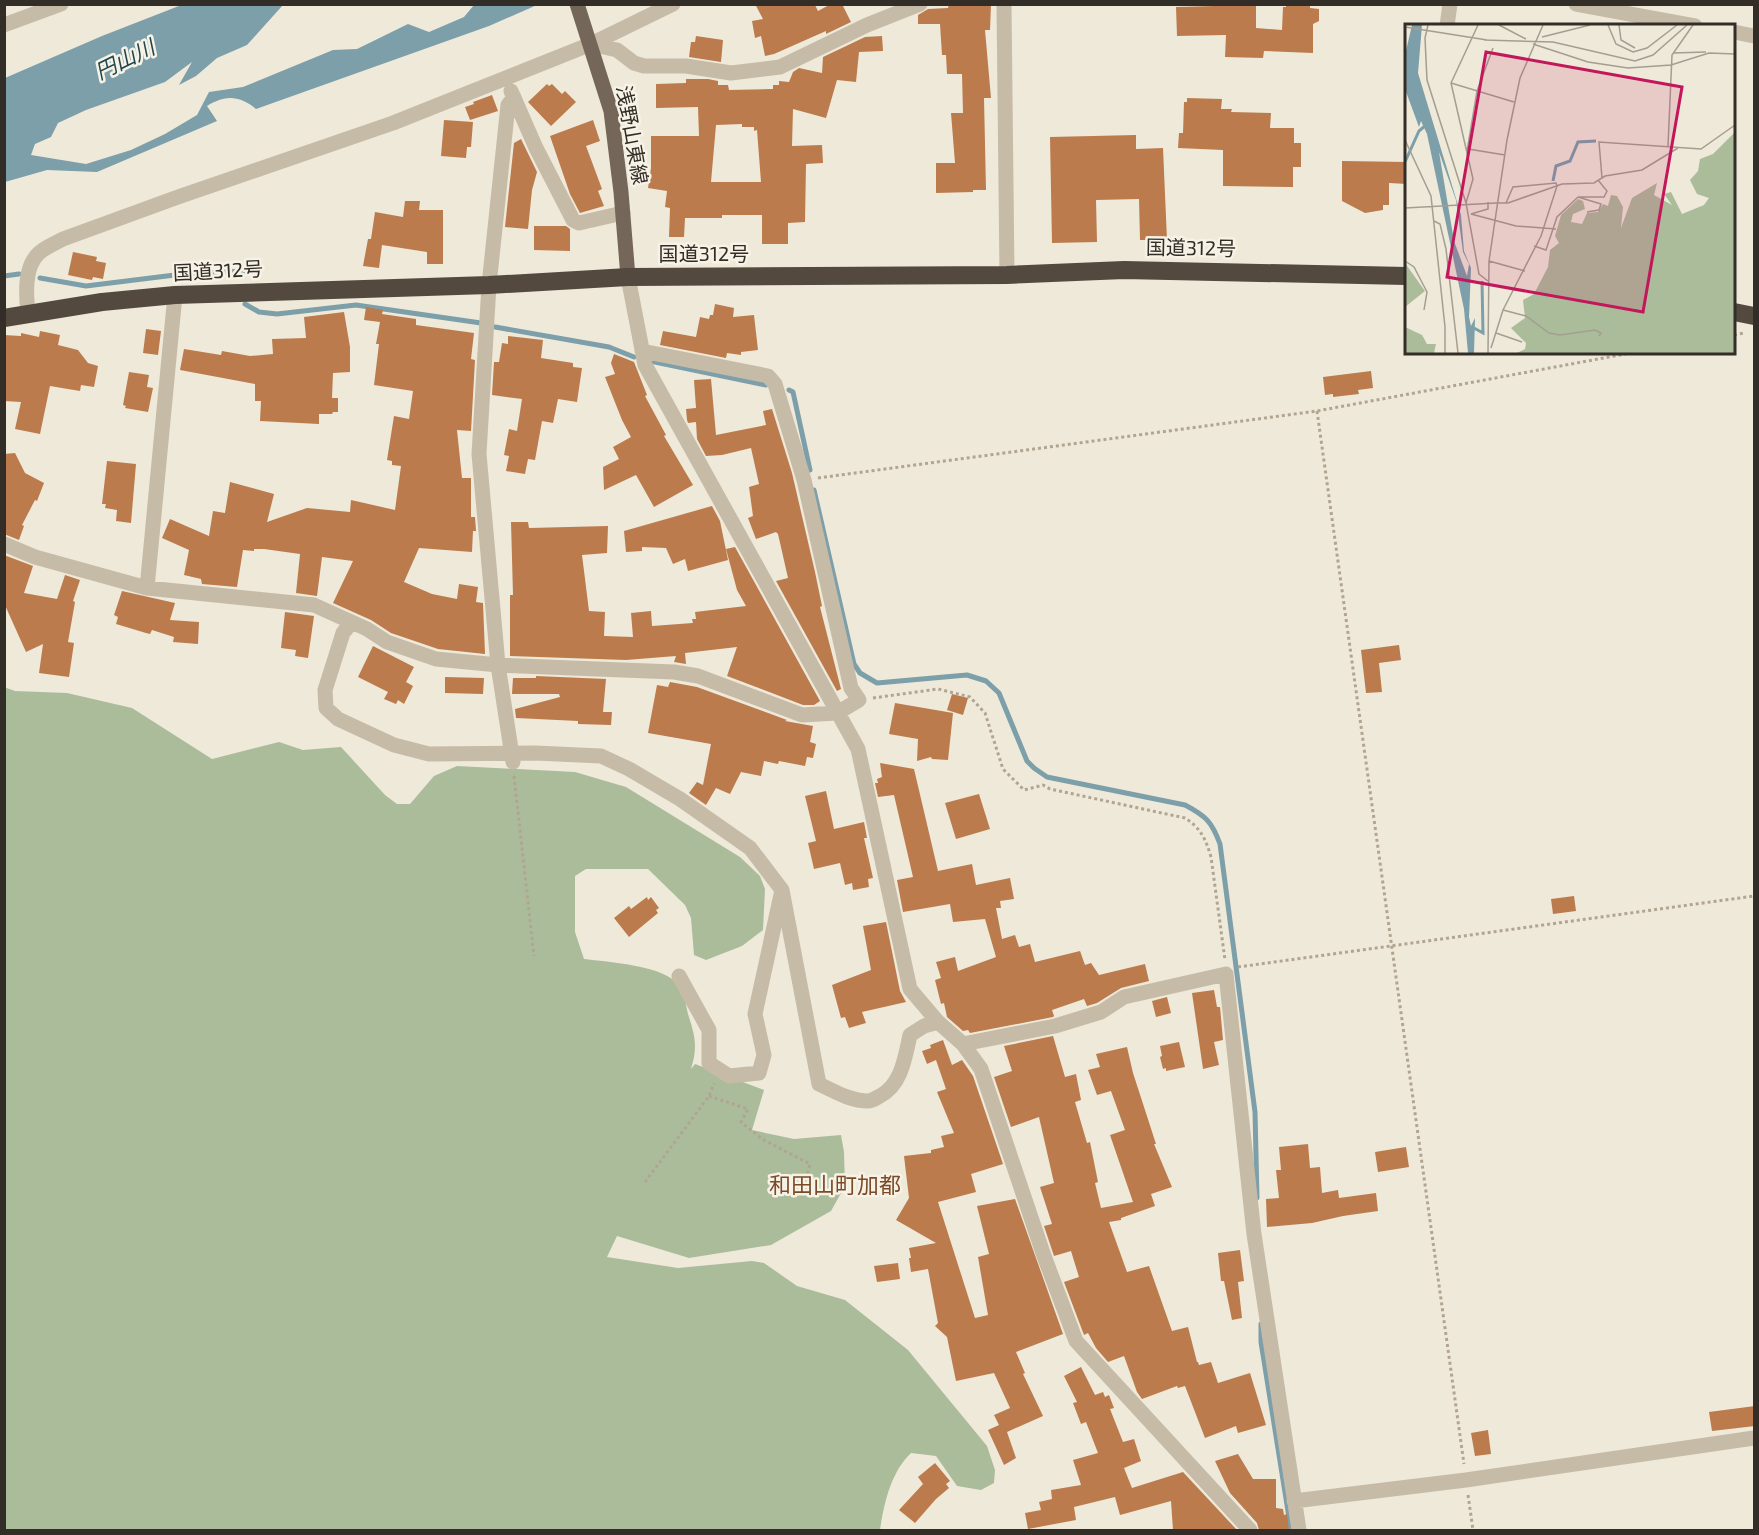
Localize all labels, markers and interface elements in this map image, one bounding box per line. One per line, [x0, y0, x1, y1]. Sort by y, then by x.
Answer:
inset map [1405, 24, 1735, 354]
water label: 円山川 [91, 33, 160, 84]
street label: 浅野山東線 [612, 84, 653, 186]
street label: 国道312号 [1146, 234, 1236, 260]
street label: 国道312号 [659, 241, 749, 265]
street label: 国道312号 [172, 256, 264, 284]
district label: 和田山町加都 [769, 1171, 901, 1197]

